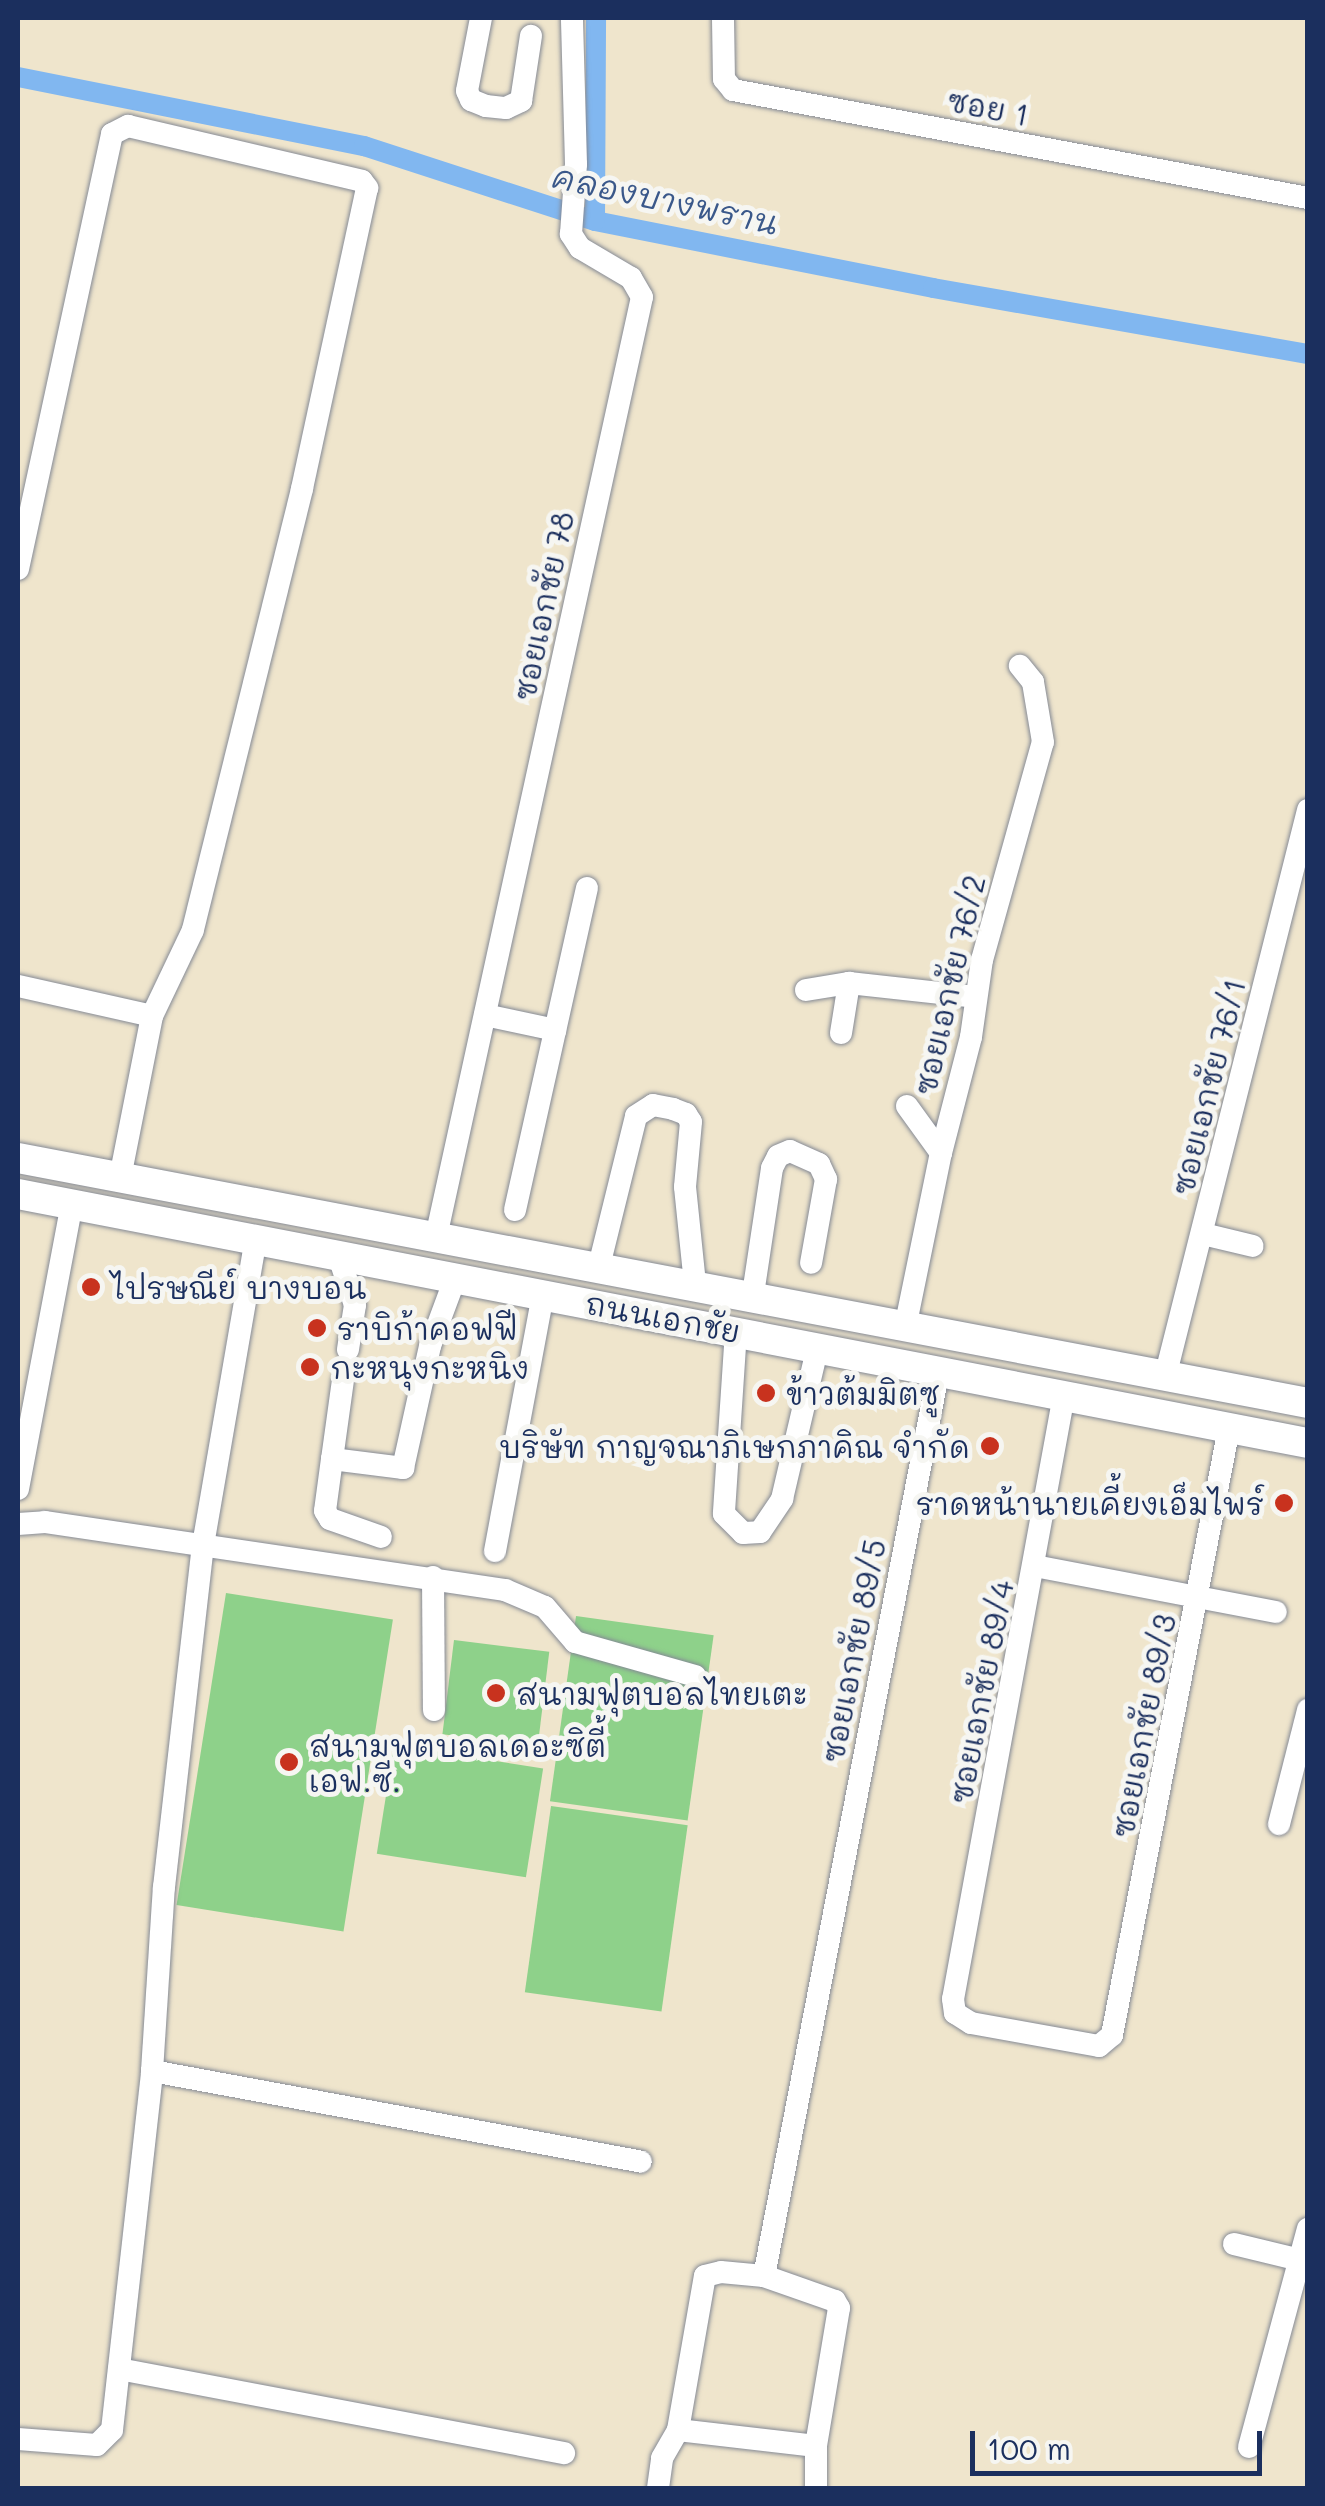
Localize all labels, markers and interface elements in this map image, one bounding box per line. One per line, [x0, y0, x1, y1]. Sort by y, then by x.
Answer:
street label: ซอย 1 [944, 81, 1032, 133]
water label: คลองบางพราน [549, 156, 783, 242]
street label: ซอยเอกชัย 78 [505, 508, 581, 704]
street label: ซอยเอกชัย 76/2 [906, 871, 992, 1099]
street label: ซอยเอกชัย 76/1 [1164, 975, 1252, 1199]
place label: ไปรษณีย์ บางบอน [111, 1269, 366, 1305]
marker: ไปรษณีย์ บางบอน [80, 1276, 102, 1298]
street label: ถนนเอกชัย [583, 1284, 743, 1350]
place label: ราบิก้าคอฟฟี [337, 1310, 518, 1346]
marker: ราบิก้าคอฟฟี [306, 1317, 328, 1339]
place label: กะหนุงกะหนิง [330, 1349, 529, 1385]
marker: กะหนุงกะหนิง [299, 1356, 321, 1378]
place label: ข้าวต้มมิตซู [786, 1375, 939, 1411]
marker: ข้าวต้มมิตซู [755, 1382, 777, 1404]
place label: บริษัท กาญจณาภิเษกภาคิณ จำกัด [499, 1428, 970, 1464]
marker: บริษัท กาญจณาภิเษกภาคิณ จำกัด [979, 1435, 1001, 1457]
place label: ราดหน้านายเคี้ยงเอ็มไพร์ [916, 1485, 1264, 1521]
marker: ราดหน้านายเคี้ยงเอ็มไพร์ [1273, 1492, 1295, 1514]
street label: ซอยเอกชัย 89/5 [814, 1536, 892, 1766]
street label: ซอยเอกชัย 89/4 [942, 1577, 1020, 1807]
street label: ซอยเอกชัย 89/3 [1104, 1611, 1182, 1841]
place label: สนามฟุตบอลไทยเตะ [516, 1675, 807, 1711]
marker: สนามฟุตบอลไทยเตะ [485, 1682, 507, 1704]
place label: สนามฟุตบอลเดอะซิตี้ เอฟ.ซี. [309, 1727, 606, 1798]
marker: สนามฟุตบอลเดอะซิตี้ เอฟ.ซี. [278, 1751, 300, 1773]
scale bar [975, 2411, 1268, 2473]
text: 100 m [987, 2428, 1071, 2468]

